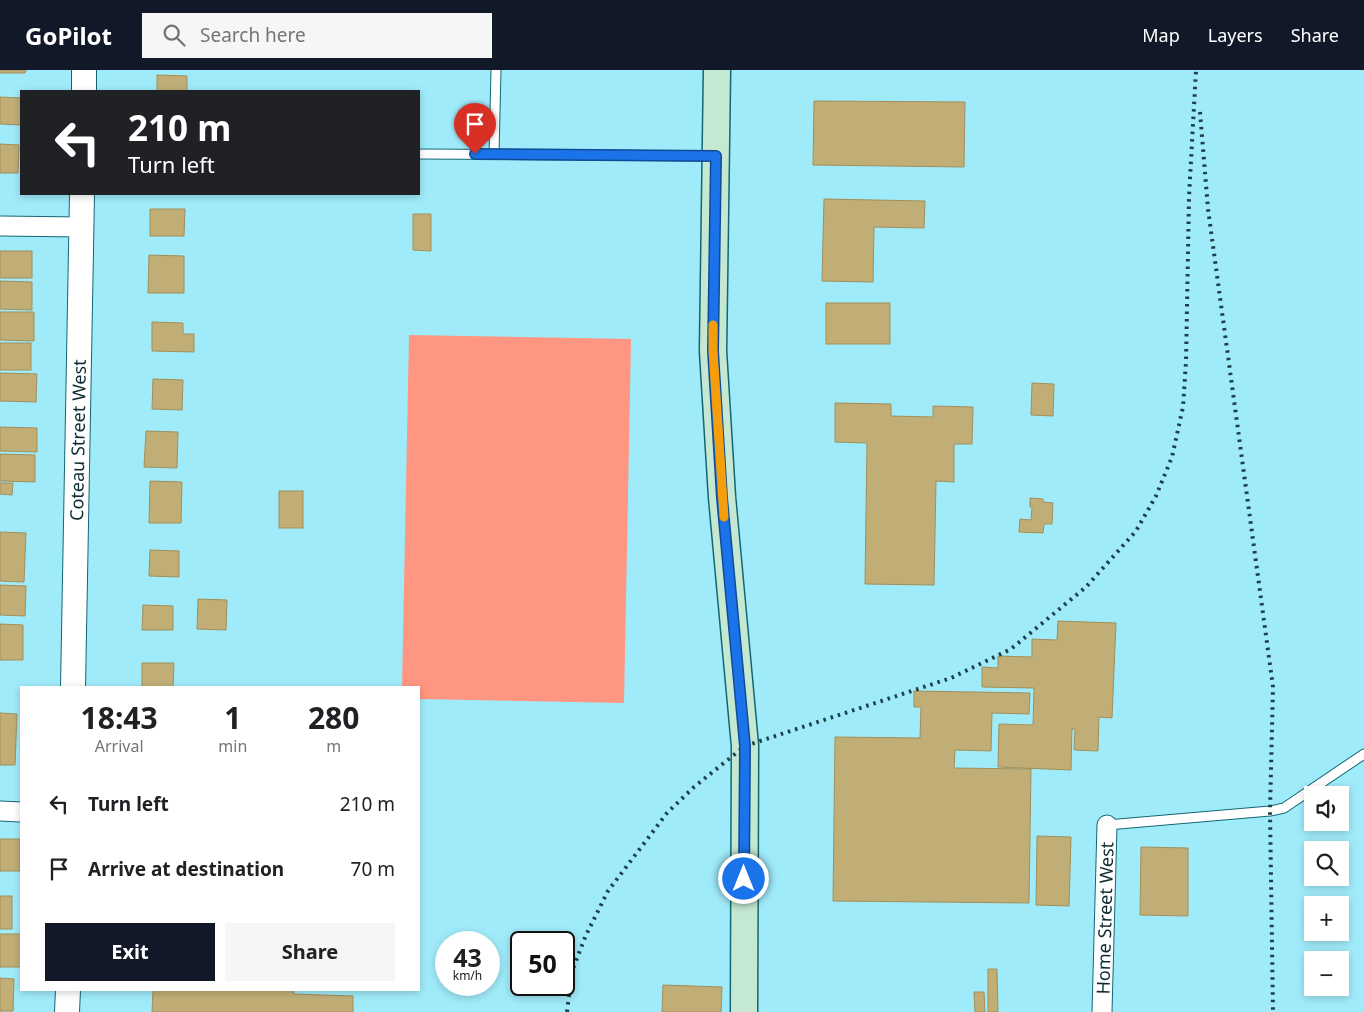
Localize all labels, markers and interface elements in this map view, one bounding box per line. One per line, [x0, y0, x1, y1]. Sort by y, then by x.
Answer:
search box [142, 13, 492, 58]
text: GoPilot [25, 19, 112, 52]
icon: search [160, 21, 188, 49]
text: Search here [200, 22, 306, 48]
text: Map [1142, 23, 1180, 47]
text: Layers [1208, 23, 1263, 47]
text: Share [1291, 23, 1339, 47]
pin [454, 103, 496, 154]
text: 210 m [128, 104, 231, 151]
icon: left [45, 110, 110, 175]
icon: arrive [461, 110, 489, 138]
text: Turn left [128, 149, 215, 179]
street label: Coteau Street West [64, 359, 91, 521]
text: 18:43 [81, 697, 158, 738]
text: 1 [224, 697, 241, 738]
text: 280 [308, 697, 359, 738]
text: Arrival [95, 735, 144, 757]
text: min [218, 735, 247, 757]
text: m [326, 735, 341, 757]
map controls [1304, 786, 1349, 996]
button: sound [1304, 786, 1349, 831]
icon: left [45, 790, 73, 818]
text: Turn left [88, 791, 169, 817]
text: 210 m [340, 791, 395, 817]
street label: Home Street West [1090, 841, 1119, 995]
button: search [1304, 841, 1349, 886]
position arrow [717, 852, 769, 904]
icon: arrive [45, 855, 73, 883]
text: Arrive at destination [88, 856, 284, 882]
text: 70 m [351, 856, 395, 882]
button: + [1304, 896, 1349, 941]
button: Exit [45, 923, 215, 981]
button: Share [225, 923, 395, 981]
speed limit sign: 50 [510, 931, 575, 996]
text: 43 [453, 940, 482, 974]
button: − [1304, 951, 1349, 996]
text: km/h [453, 967, 482, 984]

